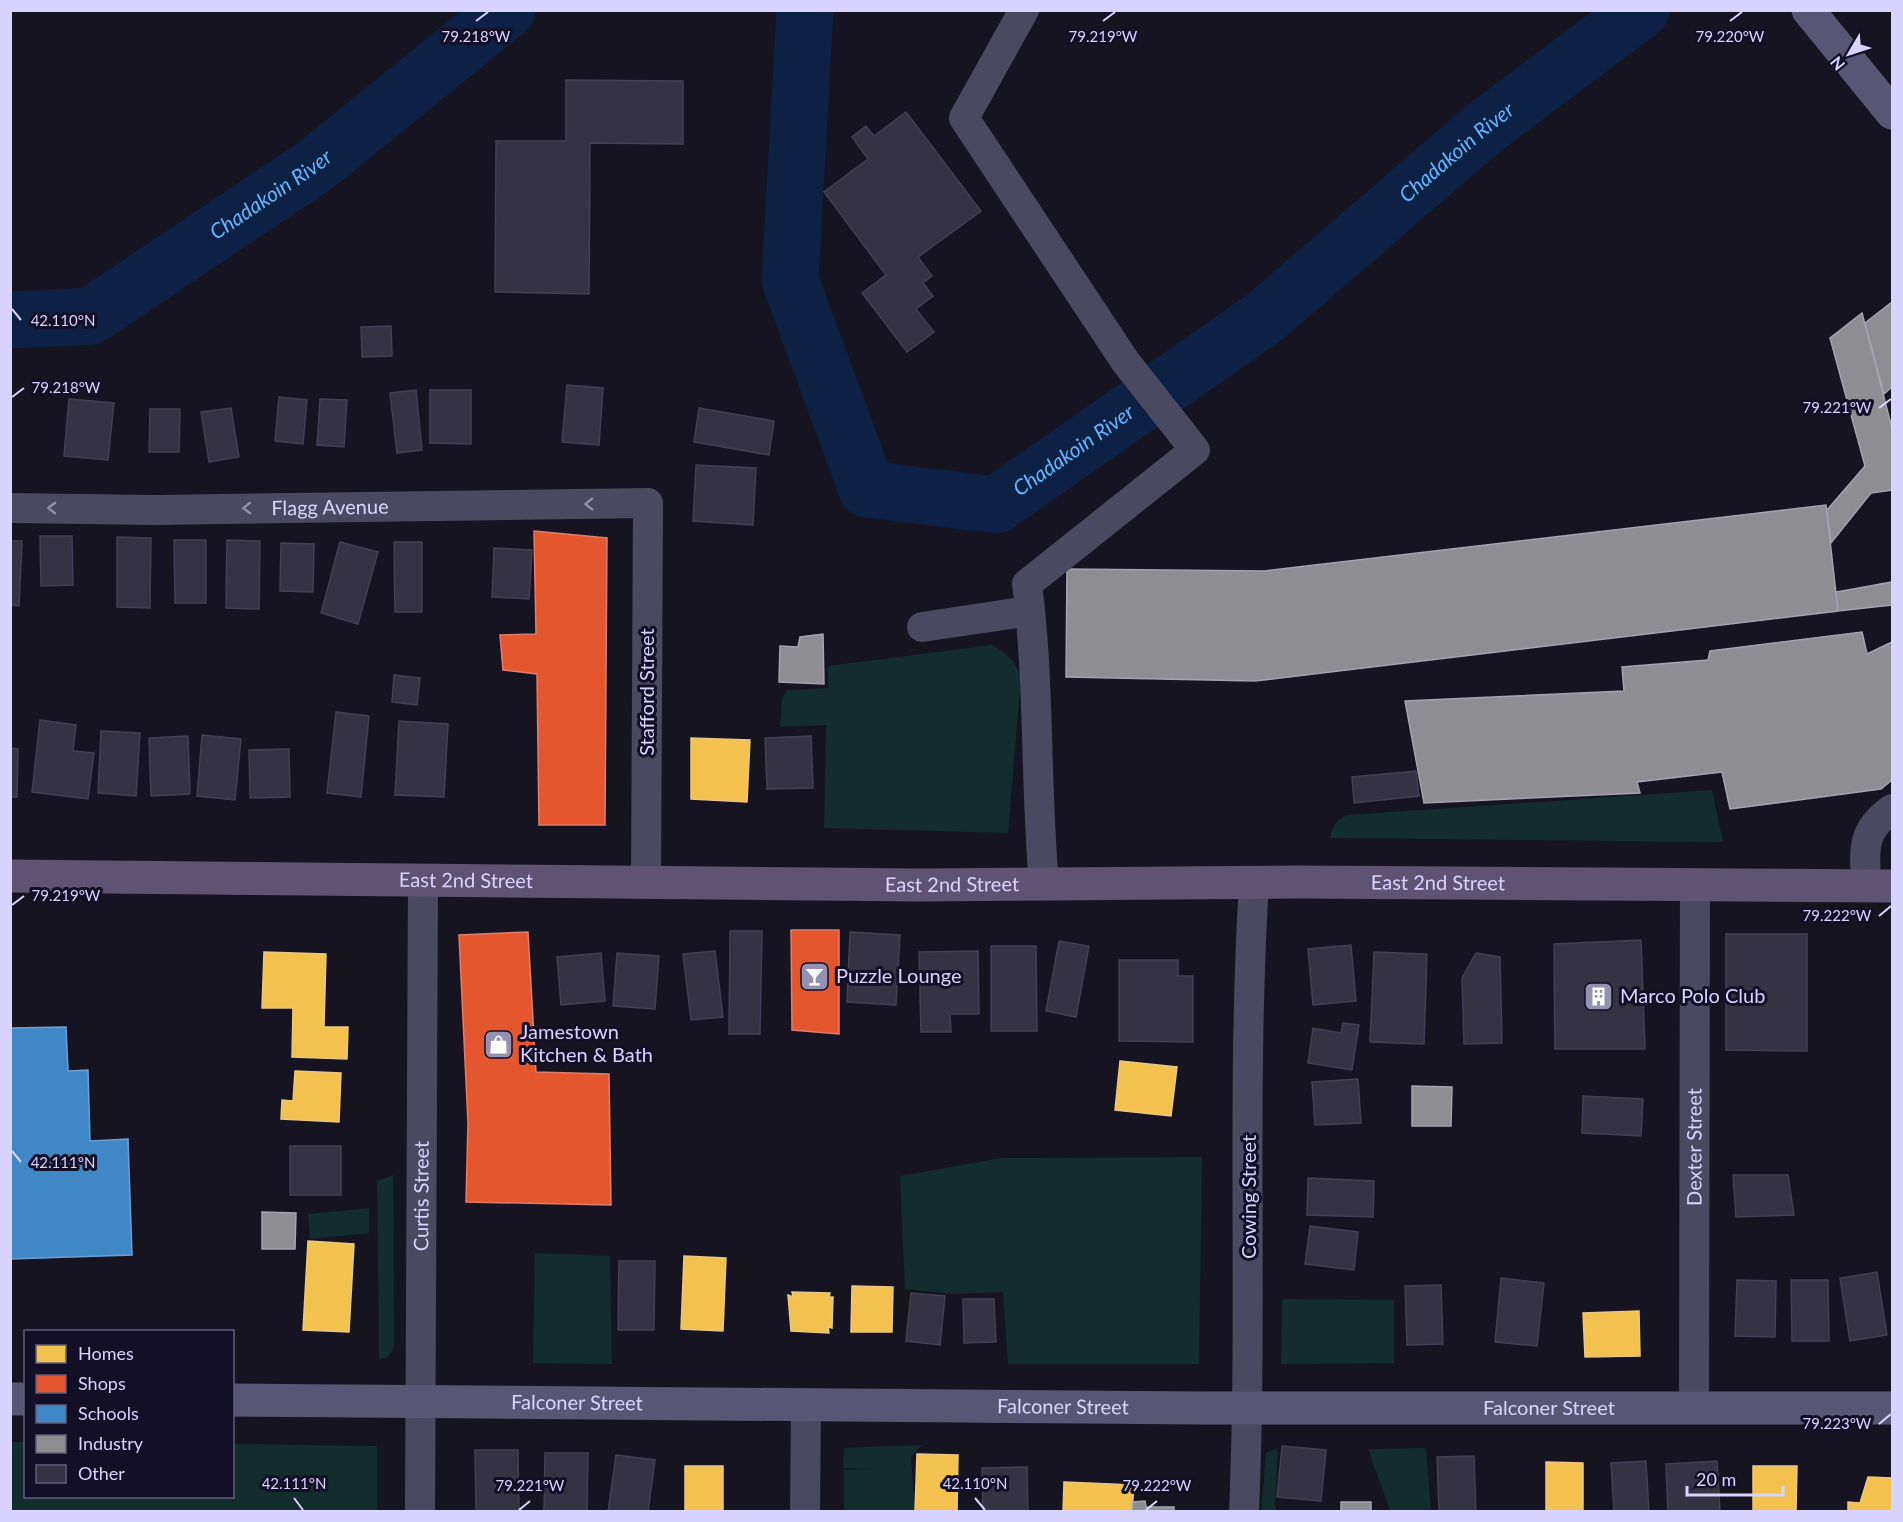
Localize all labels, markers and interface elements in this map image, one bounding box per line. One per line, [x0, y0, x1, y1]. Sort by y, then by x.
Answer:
north arrow [1819, 24, 1879, 84]
text: 79.218°W [442, 27, 511, 45]
text: 79.219°W [1069, 27, 1138, 45]
text: 79.220°W [1696, 27, 1765, 45]
text: N [1826, 53, 1848, 75]
water label: Chadakoin River [1393, 96, 1519, 207]
water label: Chadakoin River [204, 143, 337, 244]
text: 42.110°N [31, 311, 95, 329]
text: 79.218°W [32, 378, 101, 396]
water label: Chadakoin River [1008, 398, 1139, 500]
text: 79.221°W [1803, 398, 1872, 416]
street label: Flagg Avenue [271, 494, 389, 519]
one-way arrow [585, 498, 594, 510]
one-way arrow [48, 502, 57, 514]
one-way arrow [243, 502, 252, 514]
street label: Stafford Street [634, 628, 658, 756]
street label: East 2nd Street [399, 867, 533, 892]
street label: East 2nd Street [1371, 869, 1505, 894]
street label: East 2nd Street [885, 871, 1019, 896]
text: 79.219°W [32, 886, 101, 904]
text: 79.222°W [1803, 906, 1872, 924]
bar icon: Puzzle Lounge [799, 960, 831, 992]
place label: Puzzle Lounge [836, 963, 962, 987]
building icon: Marco Polo Club [1583, 980, 1615, 1012]
place label: Marco Polo Club [1620, 983, 1765, 1007]
place label: Jamestown Kitchen & Bath [520, 1019, 653, 1066]
shop icon: Jamestown Kitchen & Bath [483, 1028, 515, 1060]
street label: Dexter Street [1681, 1088, 1706, 1206]
street label: Cowing Street [1236, 1135, 1260, 1259]
street label: Curtis Street [408, 1141, 433, 1251]
text: 42.111°N [31, 1153, 95, 1171]
legend [24, 1330, 234, 1498]
text: Homes [78, 1342, 134, 1364]
text: Shops [78, 1372, 126, 1394]
street label: Falconer Street [511, 1389, 643, 1414]
street label: Falconer Street [997, 1393, 1129, 1418]
street label: Falconer Street [1483, 1395, 1615, 1419]
text: Schools [78, 1402, 139, 1424]
text: 79.223°W [1803, 1414, 1872, 1432]
text: Industry [78, 1432, 144, 1454]
scale bar [1687, 1459, 1783, 1497]
text: Other [78, 1462, 125, 1484]
text: 20 m [1696, 1468, 1736, 1490]
text: 42.111°N [262, 1474, 326, 1492]
text: 42.110°N [943, 1474, 1007, 1492]
text: 79.221°W [496, 1476, 565, 1494]
text: 79.222°W [1123, 1476, 1192, 1494]

